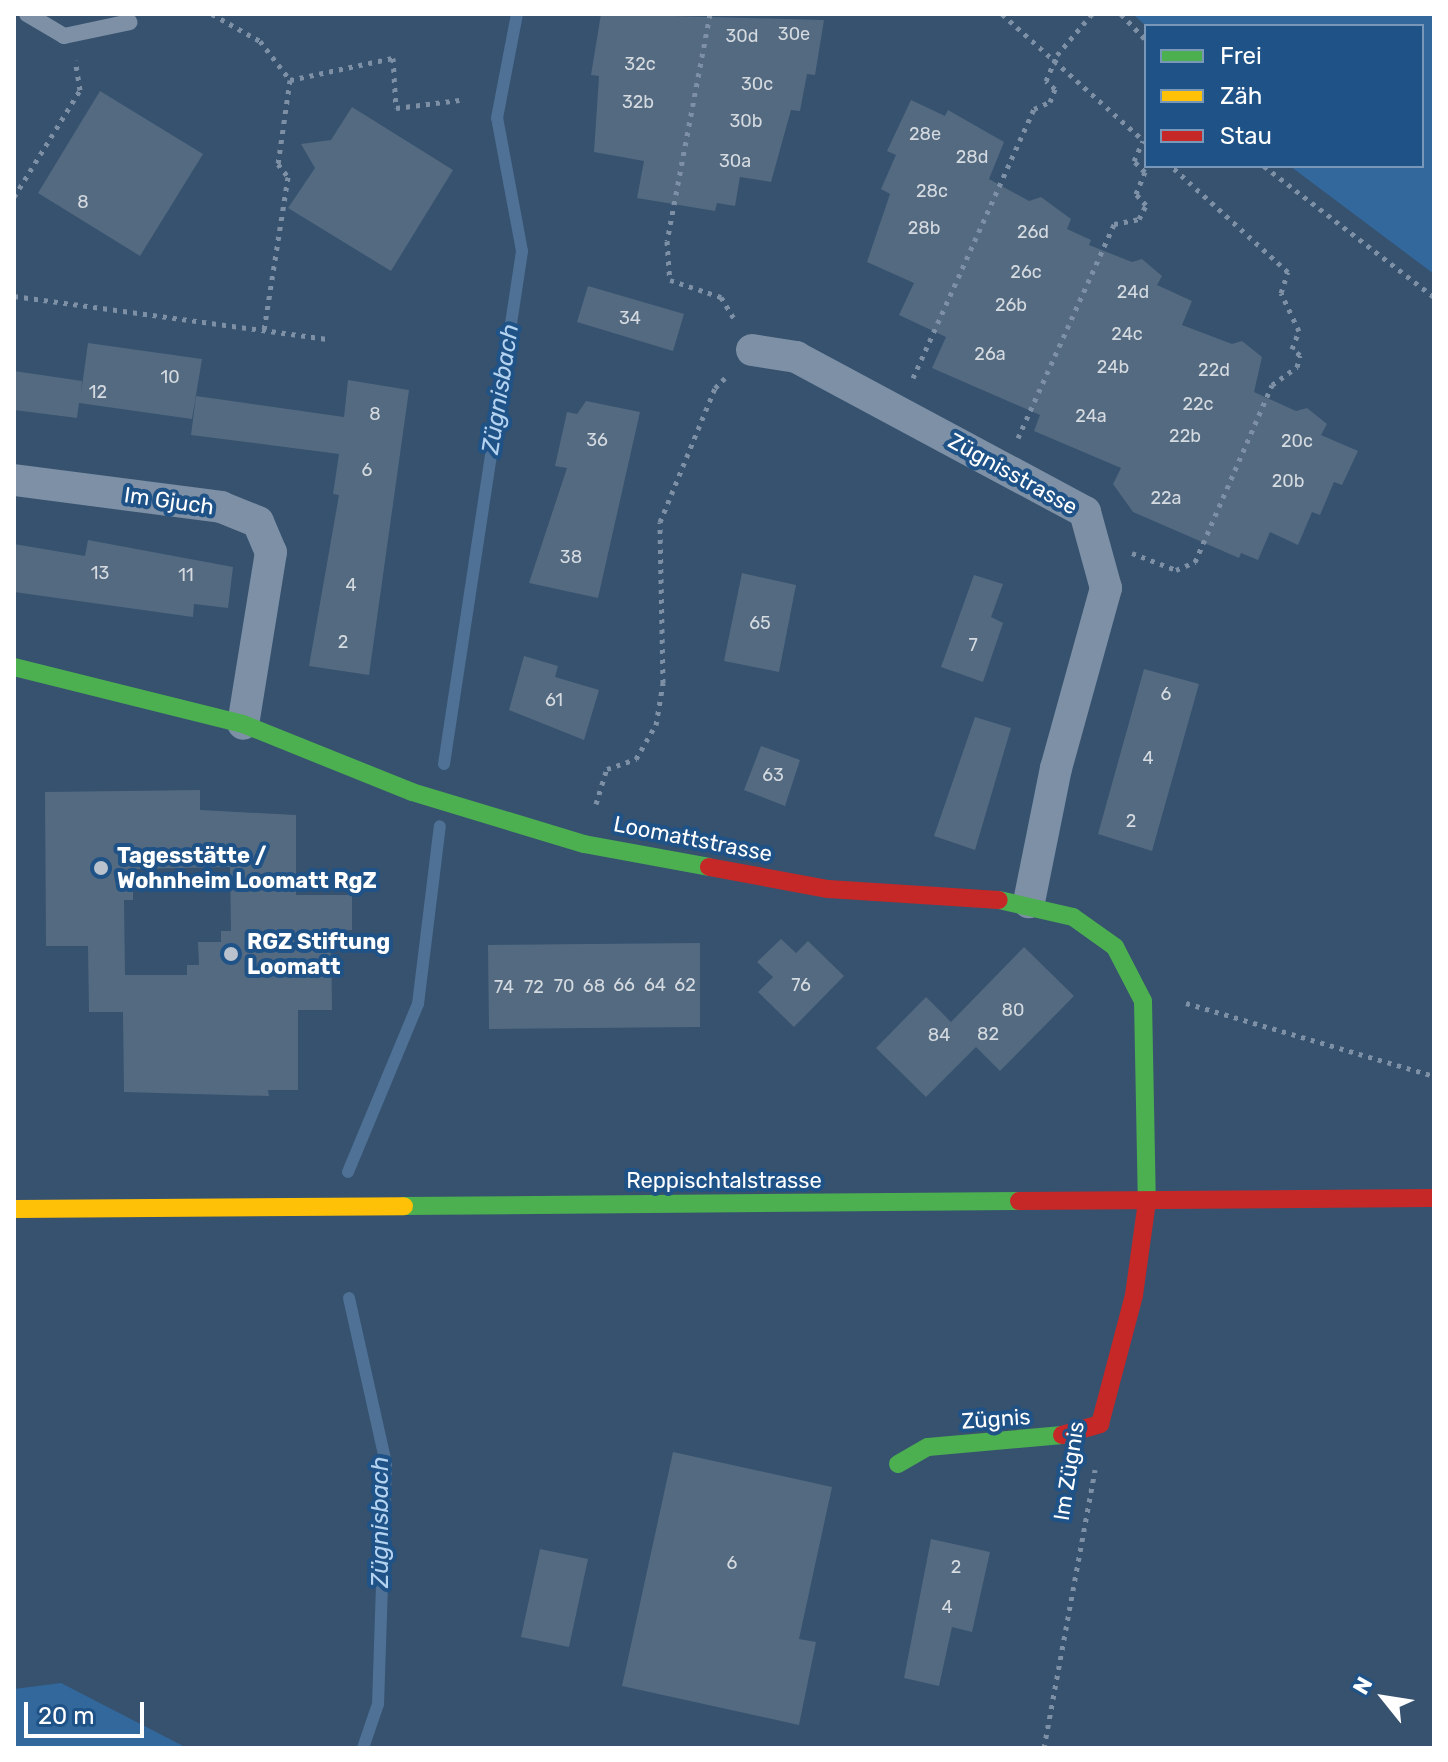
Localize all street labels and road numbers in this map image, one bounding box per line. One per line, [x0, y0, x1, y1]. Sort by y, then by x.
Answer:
street label: Zügnisstrasse [944, 428, 1082, 520]
street label: Im Gjuch [122, 482, 216, 520]
street label: Loomattstrasse [611, 811, 775, 867]
street label: Reppischtalstrasse [626, 1168, 822, 1194]
street label: Zügnis [961, 1403, 1031, 1435]
street label: Im Zügnis [1048, 1420, 1090, 1522]

